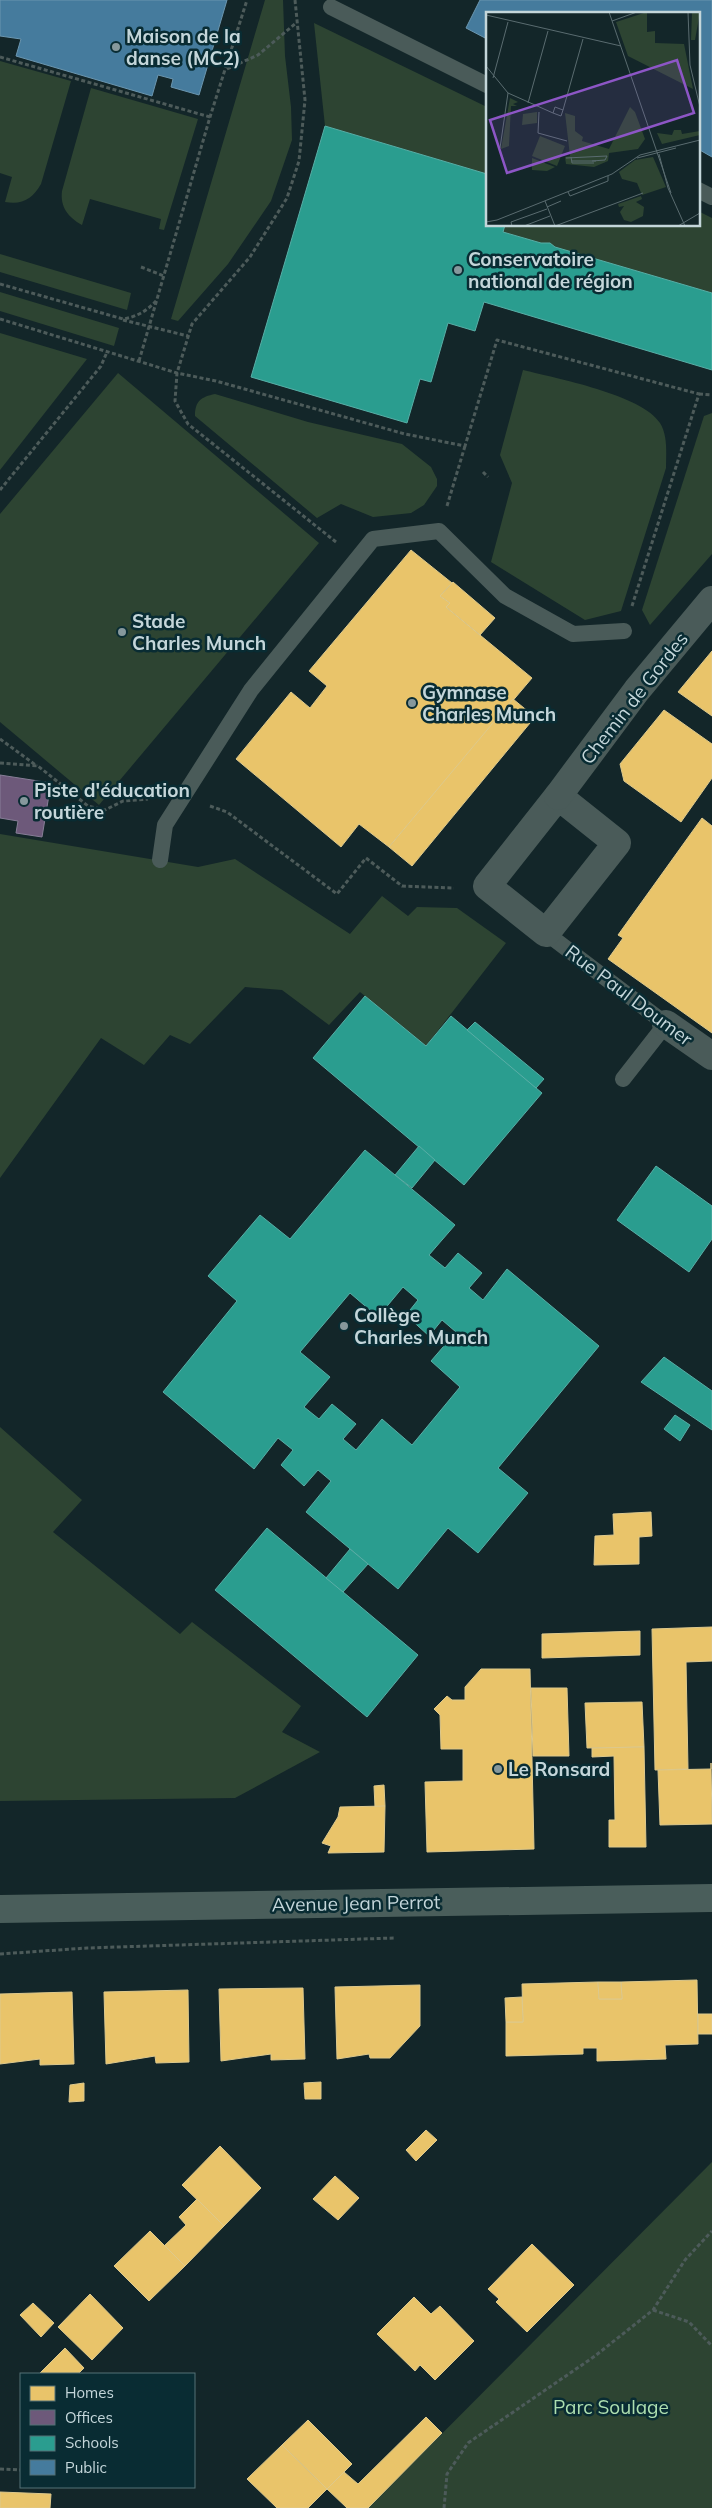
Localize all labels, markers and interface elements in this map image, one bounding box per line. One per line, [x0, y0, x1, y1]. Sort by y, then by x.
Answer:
inset map [486, 12, 700, 226]
place label: Maison de la danse (MC2) [126, 24, 241, 70]
marker: Maison de la danse (MC2) [110, 41, 122, 53]
place label: Conservatoire national de région [468, 247, 633, 293]
marker: Conservatoire national de région [452, 264, 464, 276]
place label: Stade Charles Munch [132, 609, 266, 655]
marker: Stade Charles Munch [116, 626, 128, 638]
street label: Chemin de Gordes [575, 627, 693, 769]
place label: Gymnase Charles Munch [422, 680, 556, 726]
marker: Gymnase Charles Munch [406, 697, 418, 709]
place label: Piste d'éducation routière [34, 778, 190, 824]
marker: Piste d'éducation routière [18, 795, 30, 807]
street label: Rue Paul Doumer [561, 939, 697, 1051]
place label: Collège Charles Munch [354, 1303, 488, 1349]
marker: Collège Charles Munch [338, 1320, 350, 1332]
place label: Le Ronsard [508, 1757, 610, 1781]
marker: Le Ronsard [492, 1763, 504, 1775]
street label: Avenue Jean Perrot [272, 1890, 441, 1916]
legend [20, 2373, 195, 2488]
text: Homes [65, 2383, 114, 2402]
park label: Parc Soulage [553, 2395, 669, 2419]
text: Offices [65, 2408, 113, 2427]
text: Schools [65, 2433, 119, 2452]
text: Public [65, 2458, 107, 2477]

